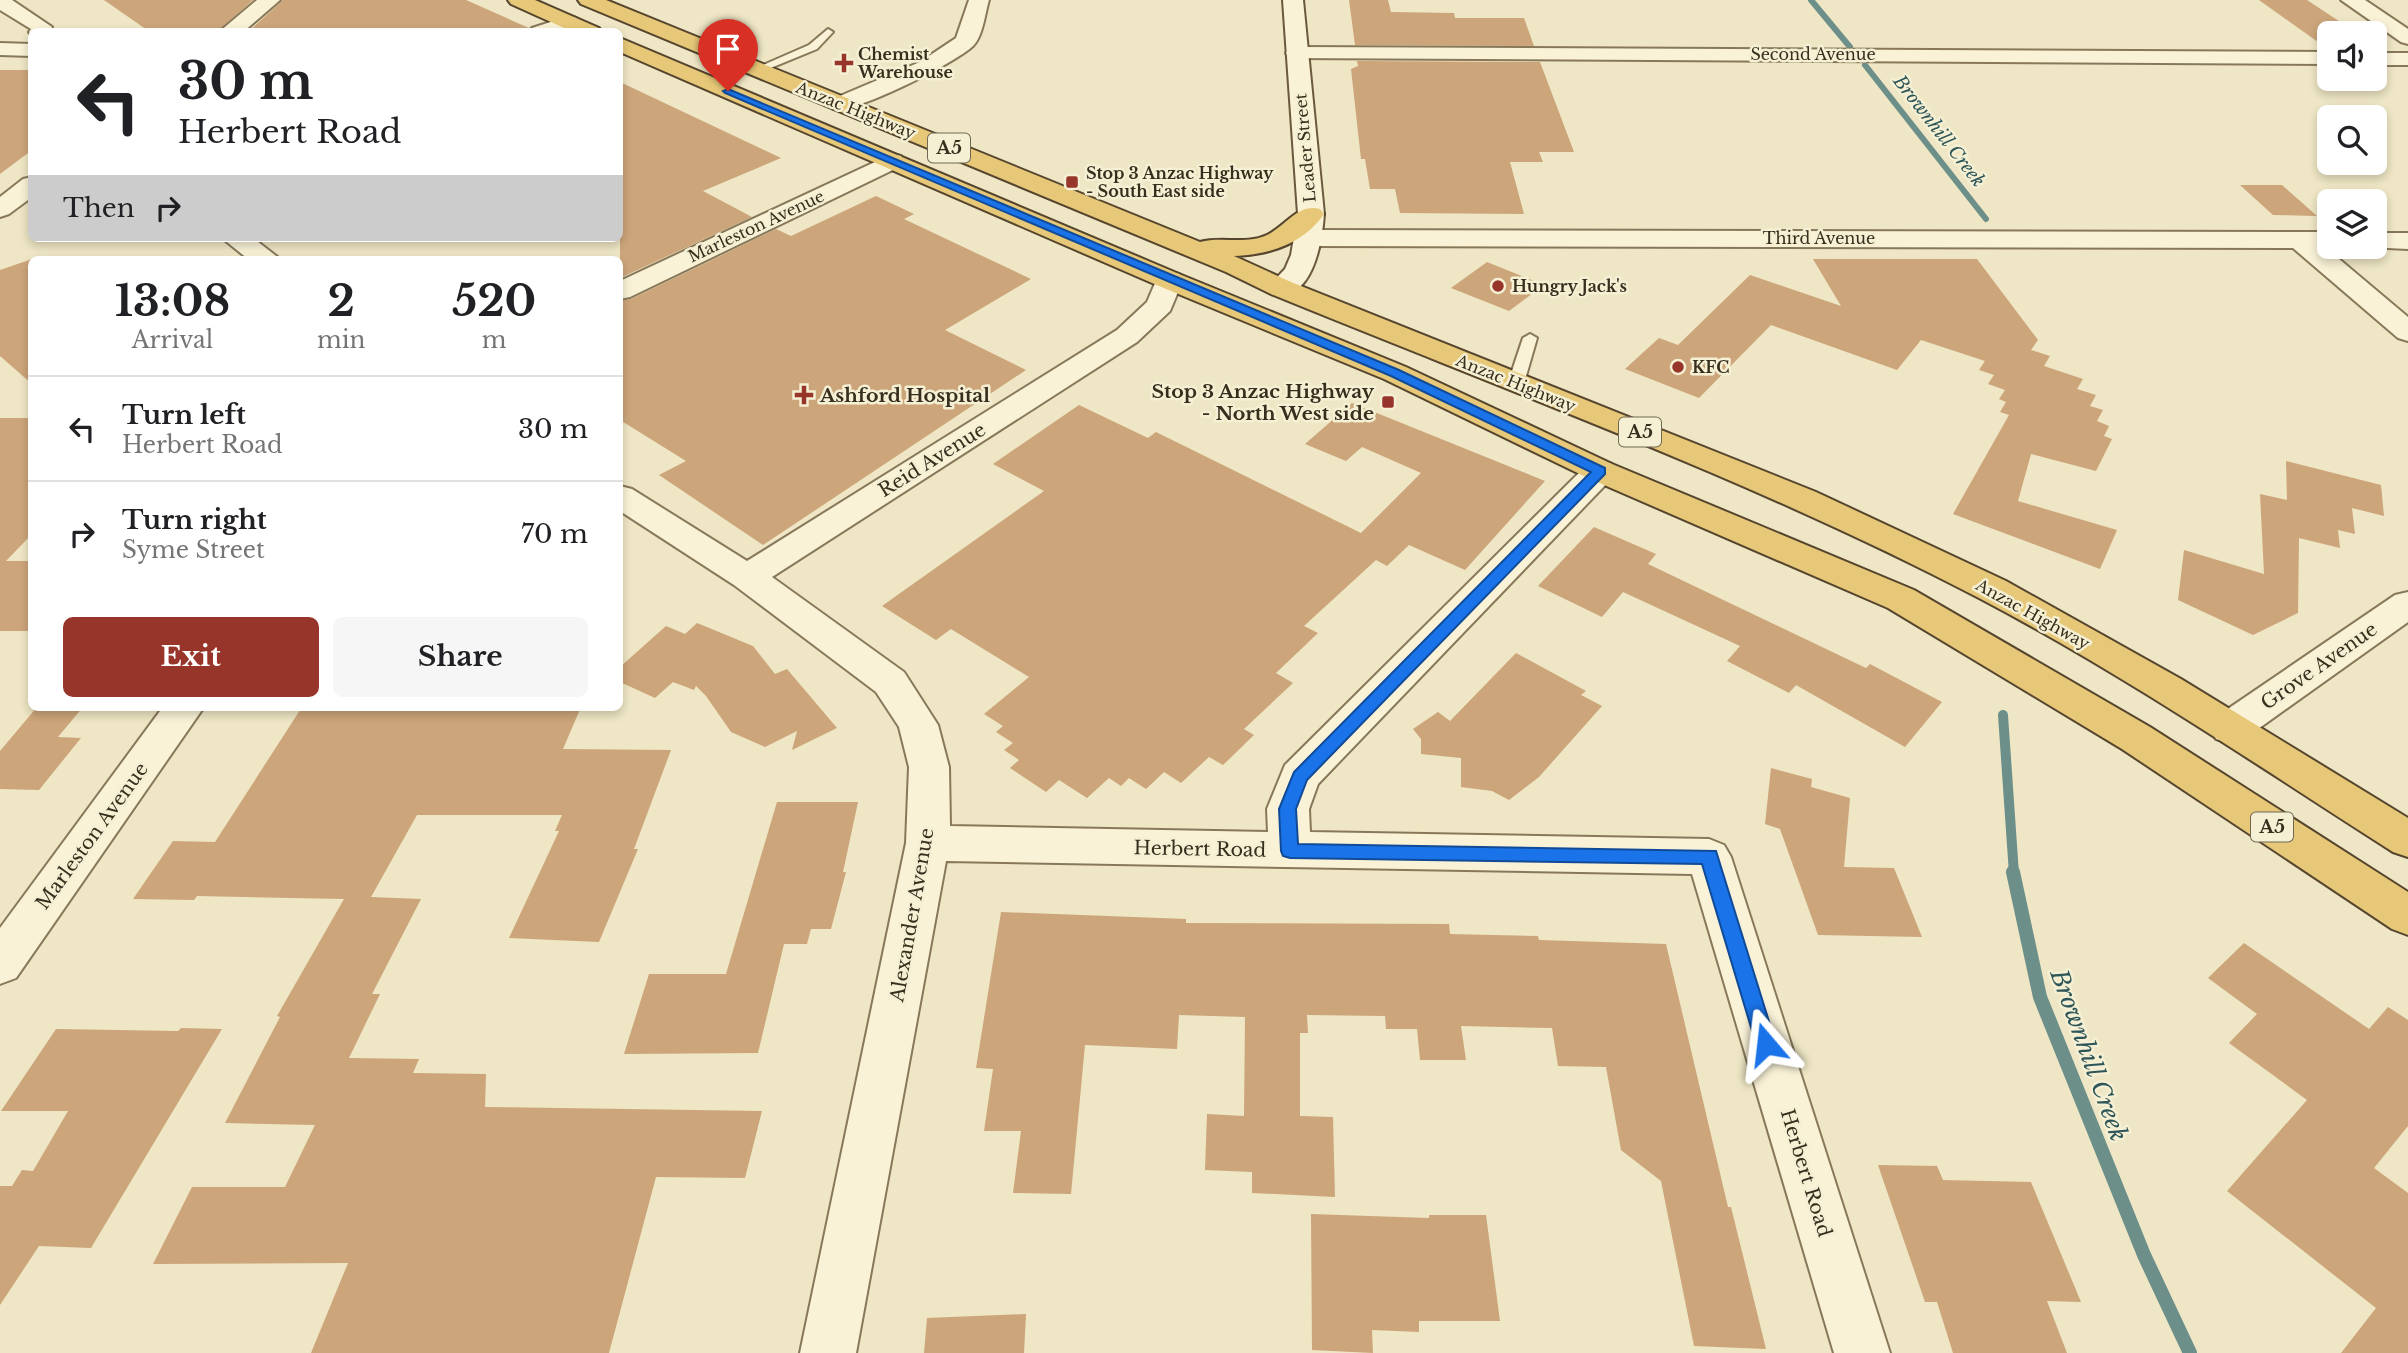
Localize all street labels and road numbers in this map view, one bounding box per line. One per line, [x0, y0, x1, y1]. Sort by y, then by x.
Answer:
street label: Second Avenue [1750, 44, 1876, 64]
street label: Anzac Highway [792, 77, 919, 143]
street label: Leader Street [1290, 93, 1320, 203]
road number: A5 [928, 134, 970, 162]
street label: Marleston Avenue [685, 186, 827, 266]
street label: Third Avenue [1763, 228, 1875, 248]
street label: Anzac Highway [1452, 350, 1579, 416]
street label: Reid Avenue [874, 418, 990, 502]
road number: A5 [1619, 418, 1661, 446]
street label: Anzac Highway [1972, 574, 2094, 654]
street label: Grove Avenue [2256, 617, 2382, 715]
street label: Marleston Avenue [31, 758, 153, 914]
road number: A5 [2251, 812, 2293, 842]
street label: Alexander Avenue [885, 826, 939, 1005]
street label: Herbert Road [1133, 836, 1267, 862]
street label: Herbert Road [1776, 1106, 1836, 1240]

